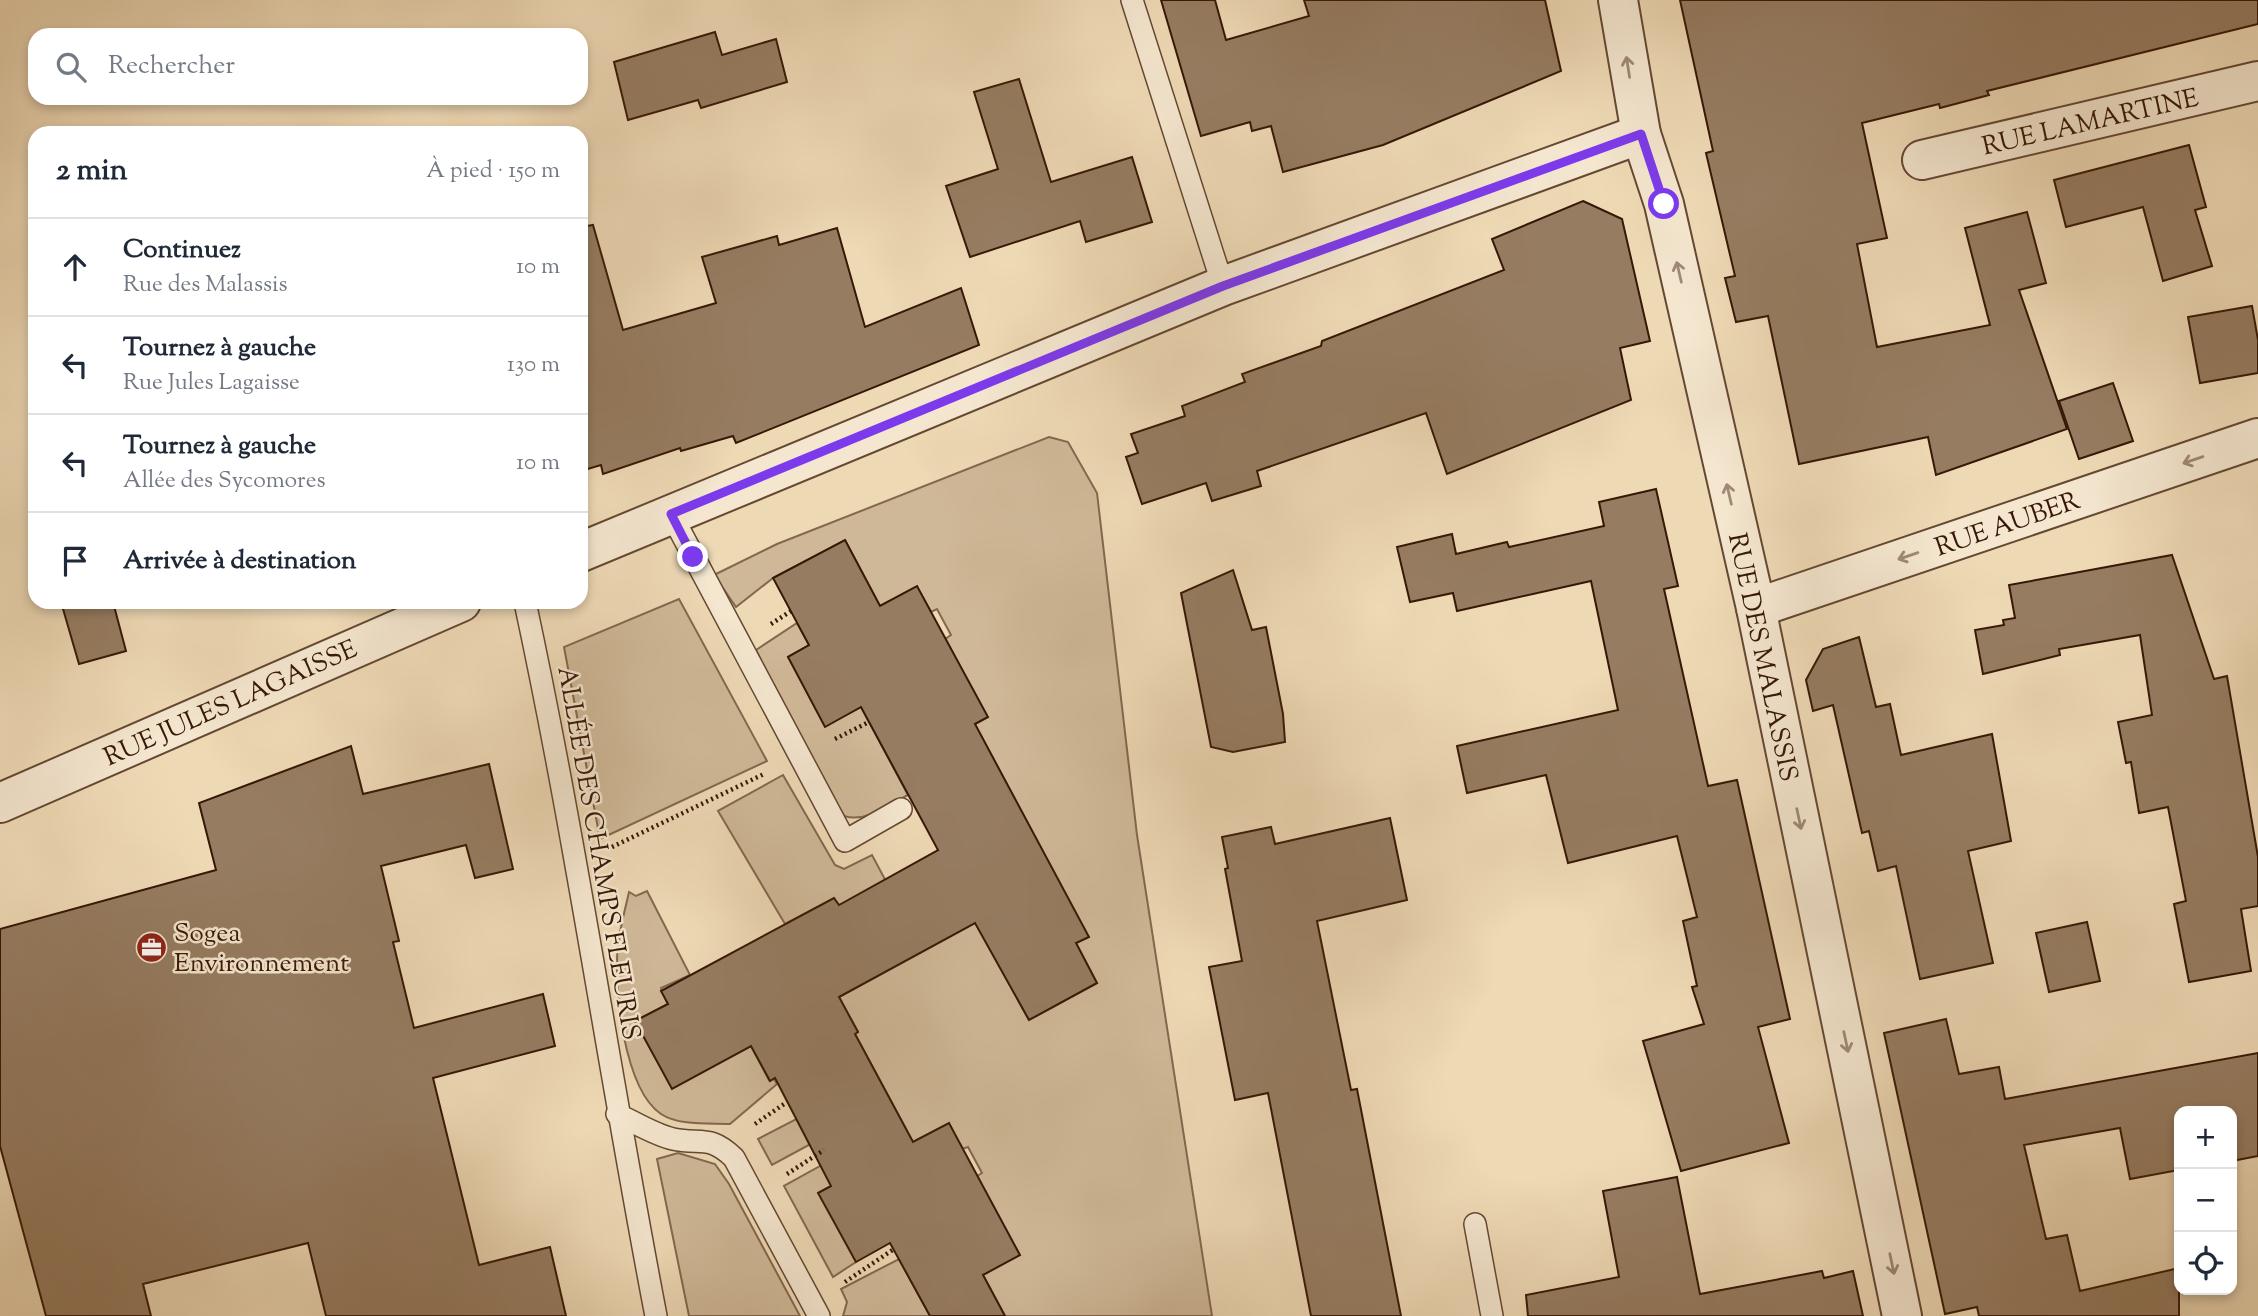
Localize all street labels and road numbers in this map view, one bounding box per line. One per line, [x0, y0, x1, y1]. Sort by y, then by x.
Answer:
street label: RUE LAMARTINE [1979, 80, 2203, 166]
street label: RUE AUBER [1930, 483, 2086, 567]
street label: RUE DES MALASSIS [1717, 530, 1806, 785]
street label: RUE JULES LAGAISSE [98, 632, 364, 777]
street label: ALLÉE DES CHAMPS FLEURIS [546, 664, 649, 1043]

